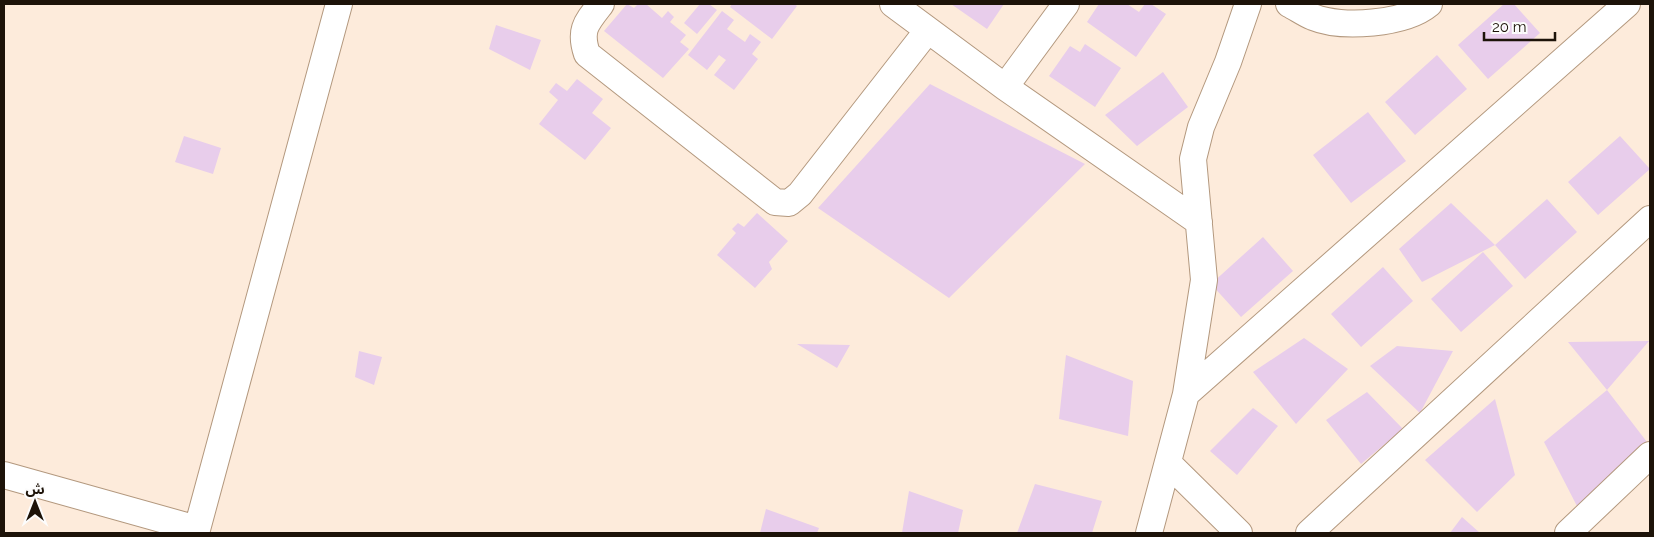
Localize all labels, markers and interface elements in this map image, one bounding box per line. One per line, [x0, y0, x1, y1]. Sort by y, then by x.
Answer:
scale bar [1484, 10, 1555, 42]
text: 20 m [1492, 18, 1527, 36]
north arrow [10, 477, 60, 527]
text: ش [25, 481, 45, 497]

